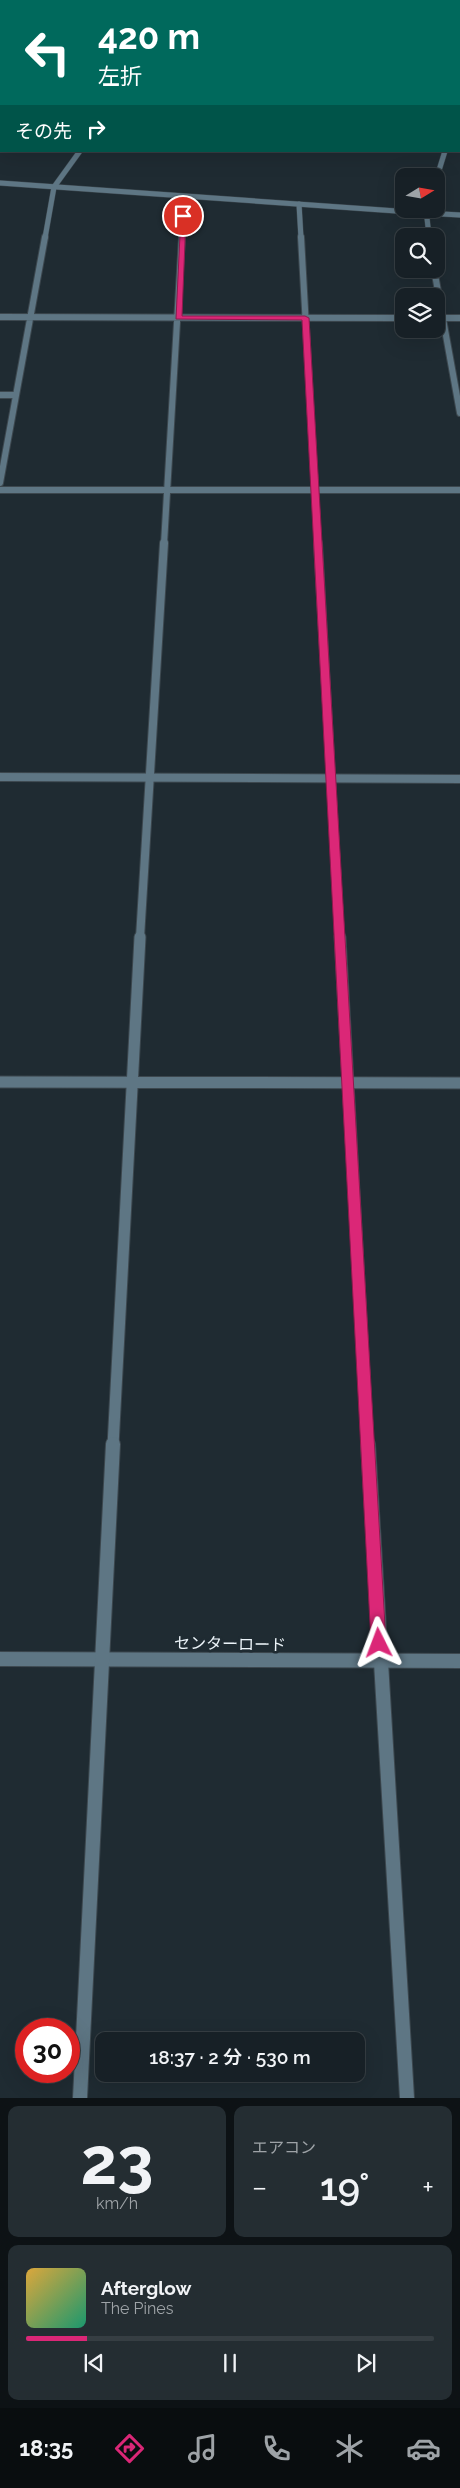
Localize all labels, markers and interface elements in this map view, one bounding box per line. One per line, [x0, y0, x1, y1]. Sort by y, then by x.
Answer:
text: 420 m [98, 16, 200, 57]
icon: left [15, 20, 80, 85]
text: 左折 [98, 63, 142, 89]
icon: right [82, 115, 110, 143]
text: その先 [15, 120, 72, 142]
north arrow [395, 168, 445, 218]
map controls [395, 168, 445, 338]
pin [162, 195, 204, 237]
icon: arrive [169, 202, 197, 230]
button: search [395, 228, 445, 278]
button: layers [395, 288, 445, 338]
position arrow [352, 1616, 404, 1668]
street label: センターロード [174, 1634, 286, 1654]
speed limit sign: 30 [15, 2018, 80, 2083]
text: 18:37 · 2 分 · 530 m [149, 2046, 311, 2068]
text: 23 [81, 2123, 153, 2199]
text: エアコン [252, 2138, 316, 2157]
text: 19° [320, 2164, 370, 2209]
text: − [252, 2171, 267, 2204]
text: + [422, 2171, 434, 2204]
text: km/h [96, 2194, 138, 2213]
text: Afterglow [101, 2277, 191, 2299]
text: The Pines [101, 2299, 173, 2318]
icon: previous [80, 2349, 108, 2377]
icon: pause [216, 2349, 244, 2377]
icon: next [352, 2349, 380, 2377]
icon: directions [112, 2431, 147, 2466]
icon: music [185, 2431, 220, 2466]
icon: phone [259, 2431, 294, 2466]
icon: climate [332, 2431, 367, 2466]
icon: car [406, 2431, 441, 2466]
text: 18:35 [19, 2435, 73, 2461]

